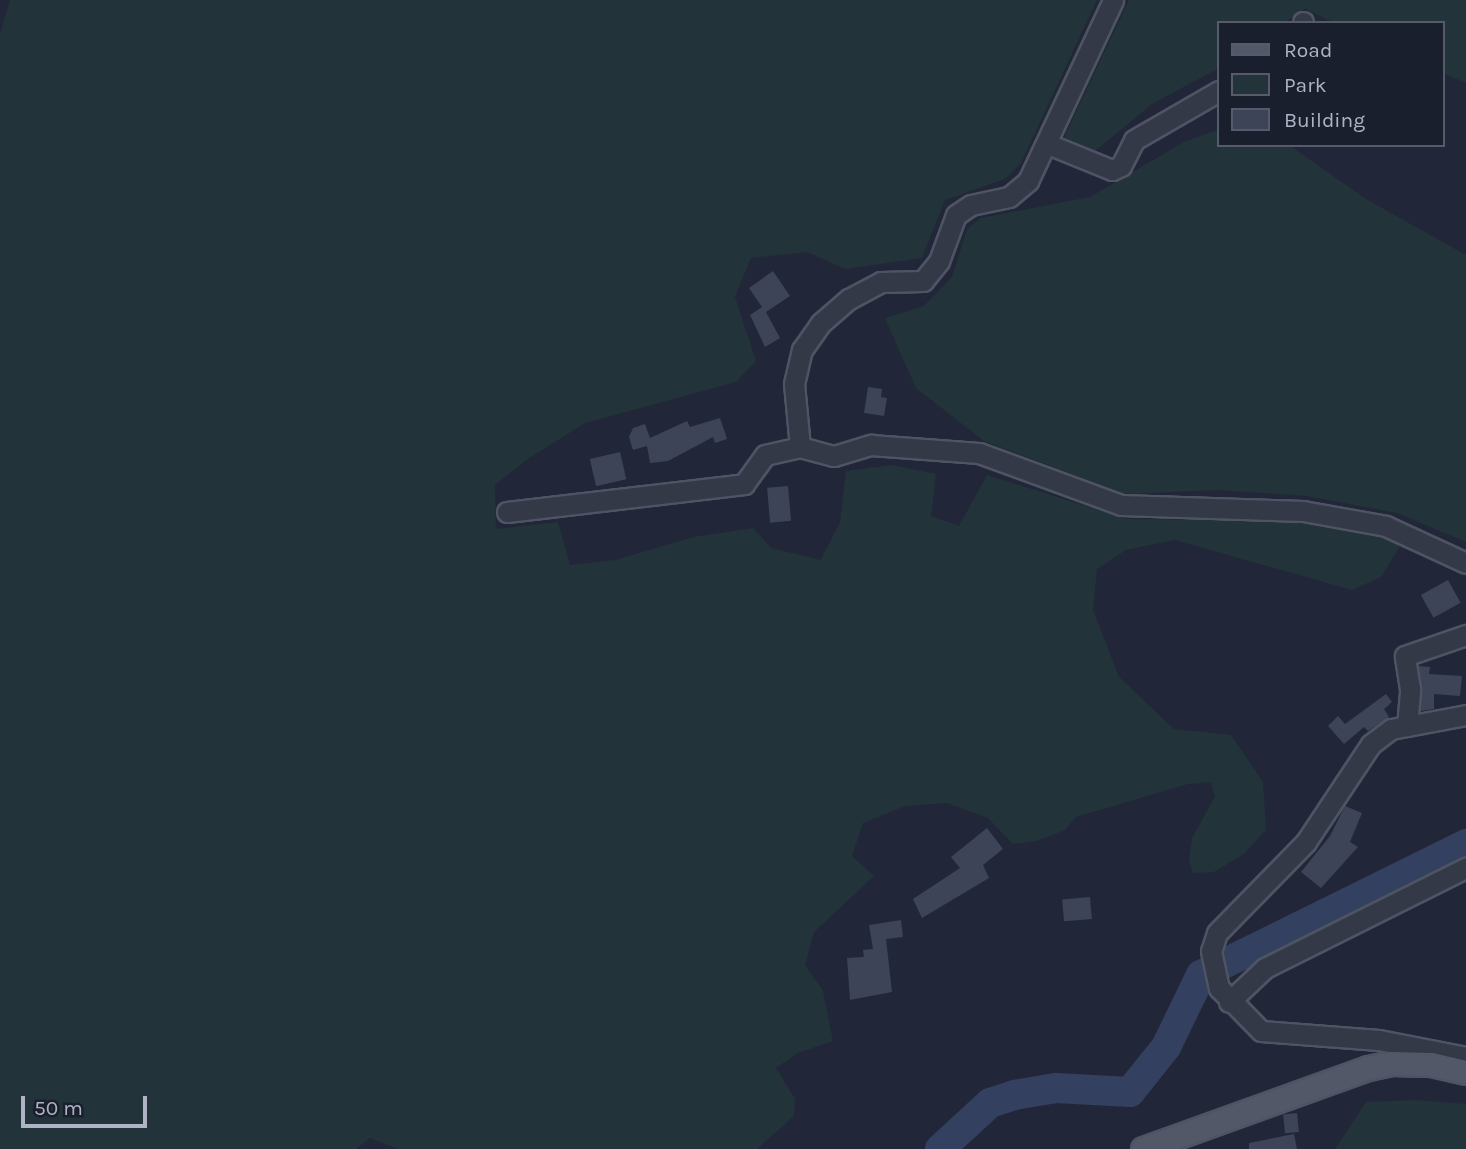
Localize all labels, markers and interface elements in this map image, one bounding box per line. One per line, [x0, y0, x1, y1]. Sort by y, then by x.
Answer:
legend [1218, 21, 1445, 147]
text: Road [1284, 38, 1332, 62]
text: Park [1284, 73, 1327, 97]
text: Building [1284, 108, 1365, 132]
scale bar [24, 1082, 150, 1126]
text: 50 m [34, 1096, 83, 1120]

